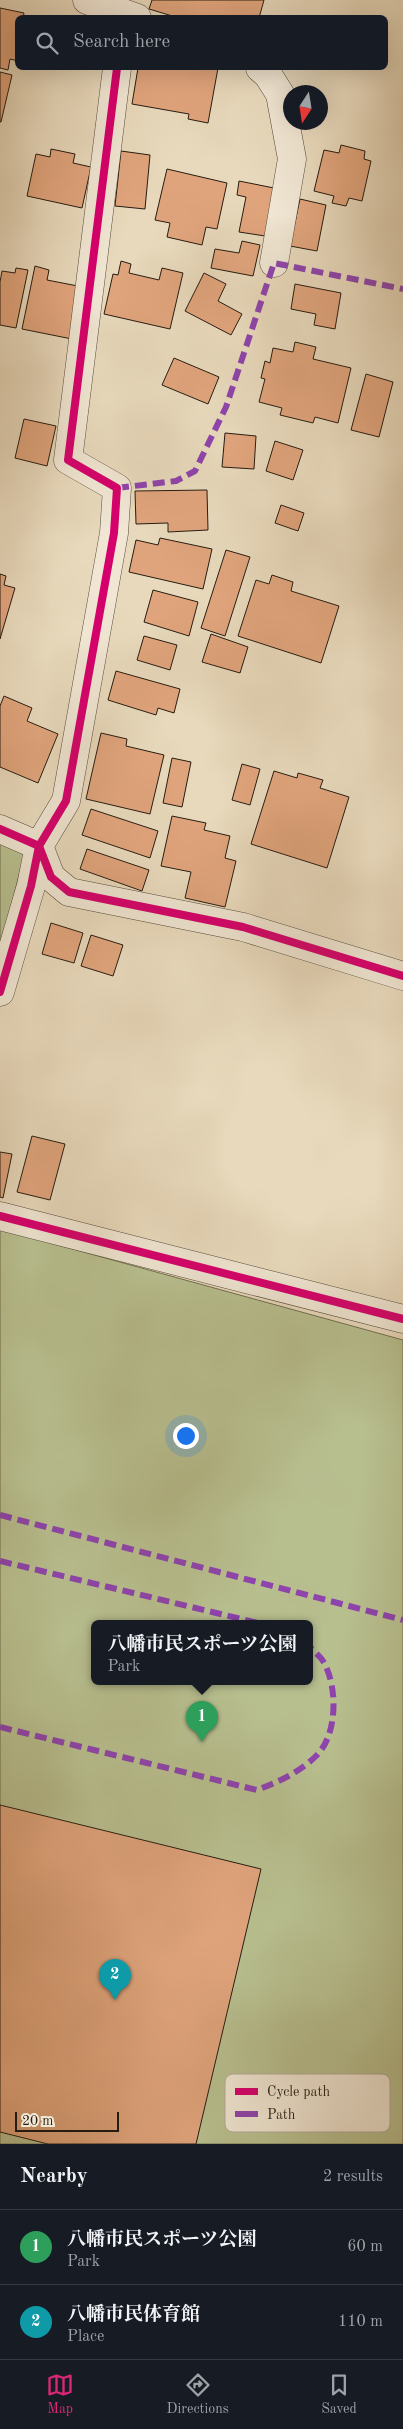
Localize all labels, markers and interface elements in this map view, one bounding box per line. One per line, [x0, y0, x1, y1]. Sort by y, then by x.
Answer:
search box [15, 15, 388, 70]
icon: search [33, 29, 61, 57]
text: Search here [73, 33, 170, 52]
north arrow [283, 85, 328, 130]
your location [173, 1423, 199, 1449]
popup [91, 1620, 313, 1685]
text: 八幡市民スポーツ公園 [107, 1636, 297, 1655]
text: Park [107, 1659, 140, 1675]
pin: 1 [186, 1701, 218, 1742]
pin: 2 [99, 1959, 131, 2000]
legend [225, 2074, 390, 2132]
text: Cycle path [267, 2085, 330, 2099]
text: Path [267, 2108, 296, 2122]
scale bar [15, 2109, 119, 2132]
text: 20 m [22, 2114, 53, 2128]
text: Nearby [20, 2166, 88, 2187]
text: 2 results [323, 2169, 383, 2185]
text: 八幡市民スポーツ公園 [67, 2231, 256, 2250]
text: 1 [31, 2239, 41, 2255]
text: 60 m [347, 2239, 383, 2255]
text: Park [67, 2254, 100, 2270]
text: 八幡市民体育館 [67, 2306, 200, 2325]
text: 2 [31, 2314, 41, 2330]
text: 110 m [338, 2314, 383, 2330]
text: Place [67, 2329, 104, 2345]
tab: Map [46, 2371, 74, 2418]
tab: Directions [167, 2371, 229, 2418]
tab: Saved [321, 2371, 357, 2418]

